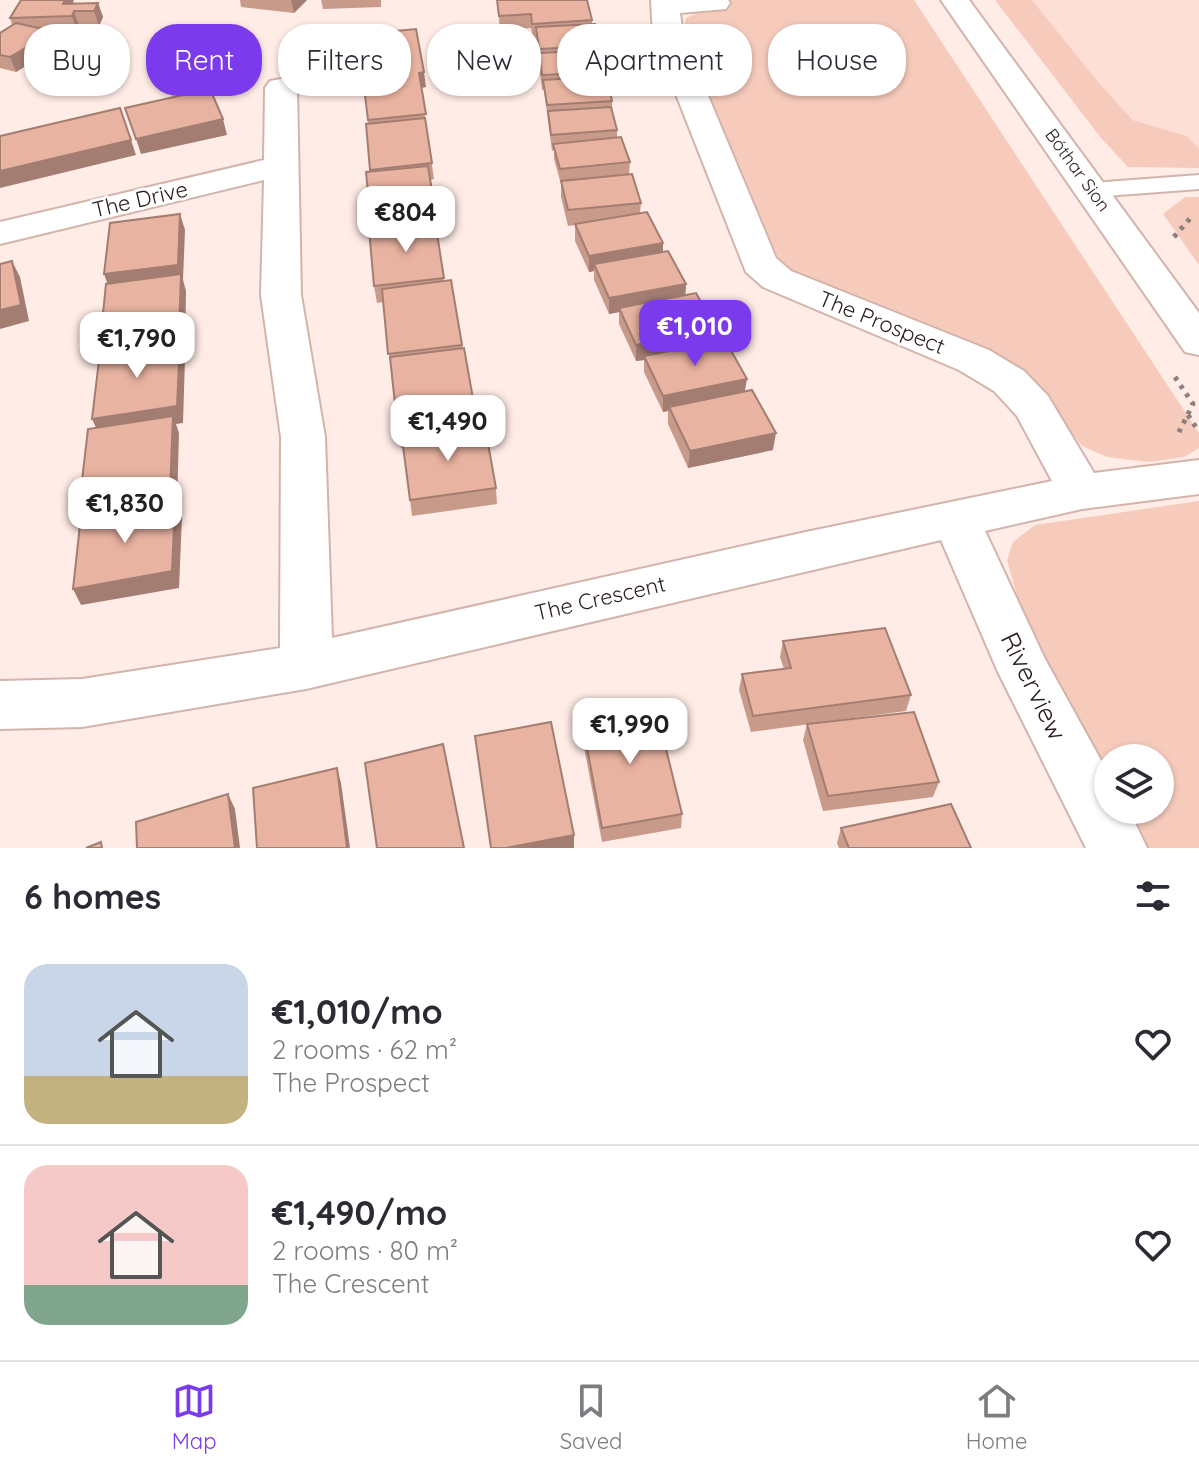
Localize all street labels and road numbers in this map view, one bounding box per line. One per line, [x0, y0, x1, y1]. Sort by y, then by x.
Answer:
street label: Bóthar Sion [1040, 124, 1116, 216]
street label: The Drive [90, 174, 190, 224]
street label: The Prospect [815, 284, 949, 360]
street label: The Crescent [532, 569, 668, 627]
street label: Riverview [994, 627, 1074, 745]

